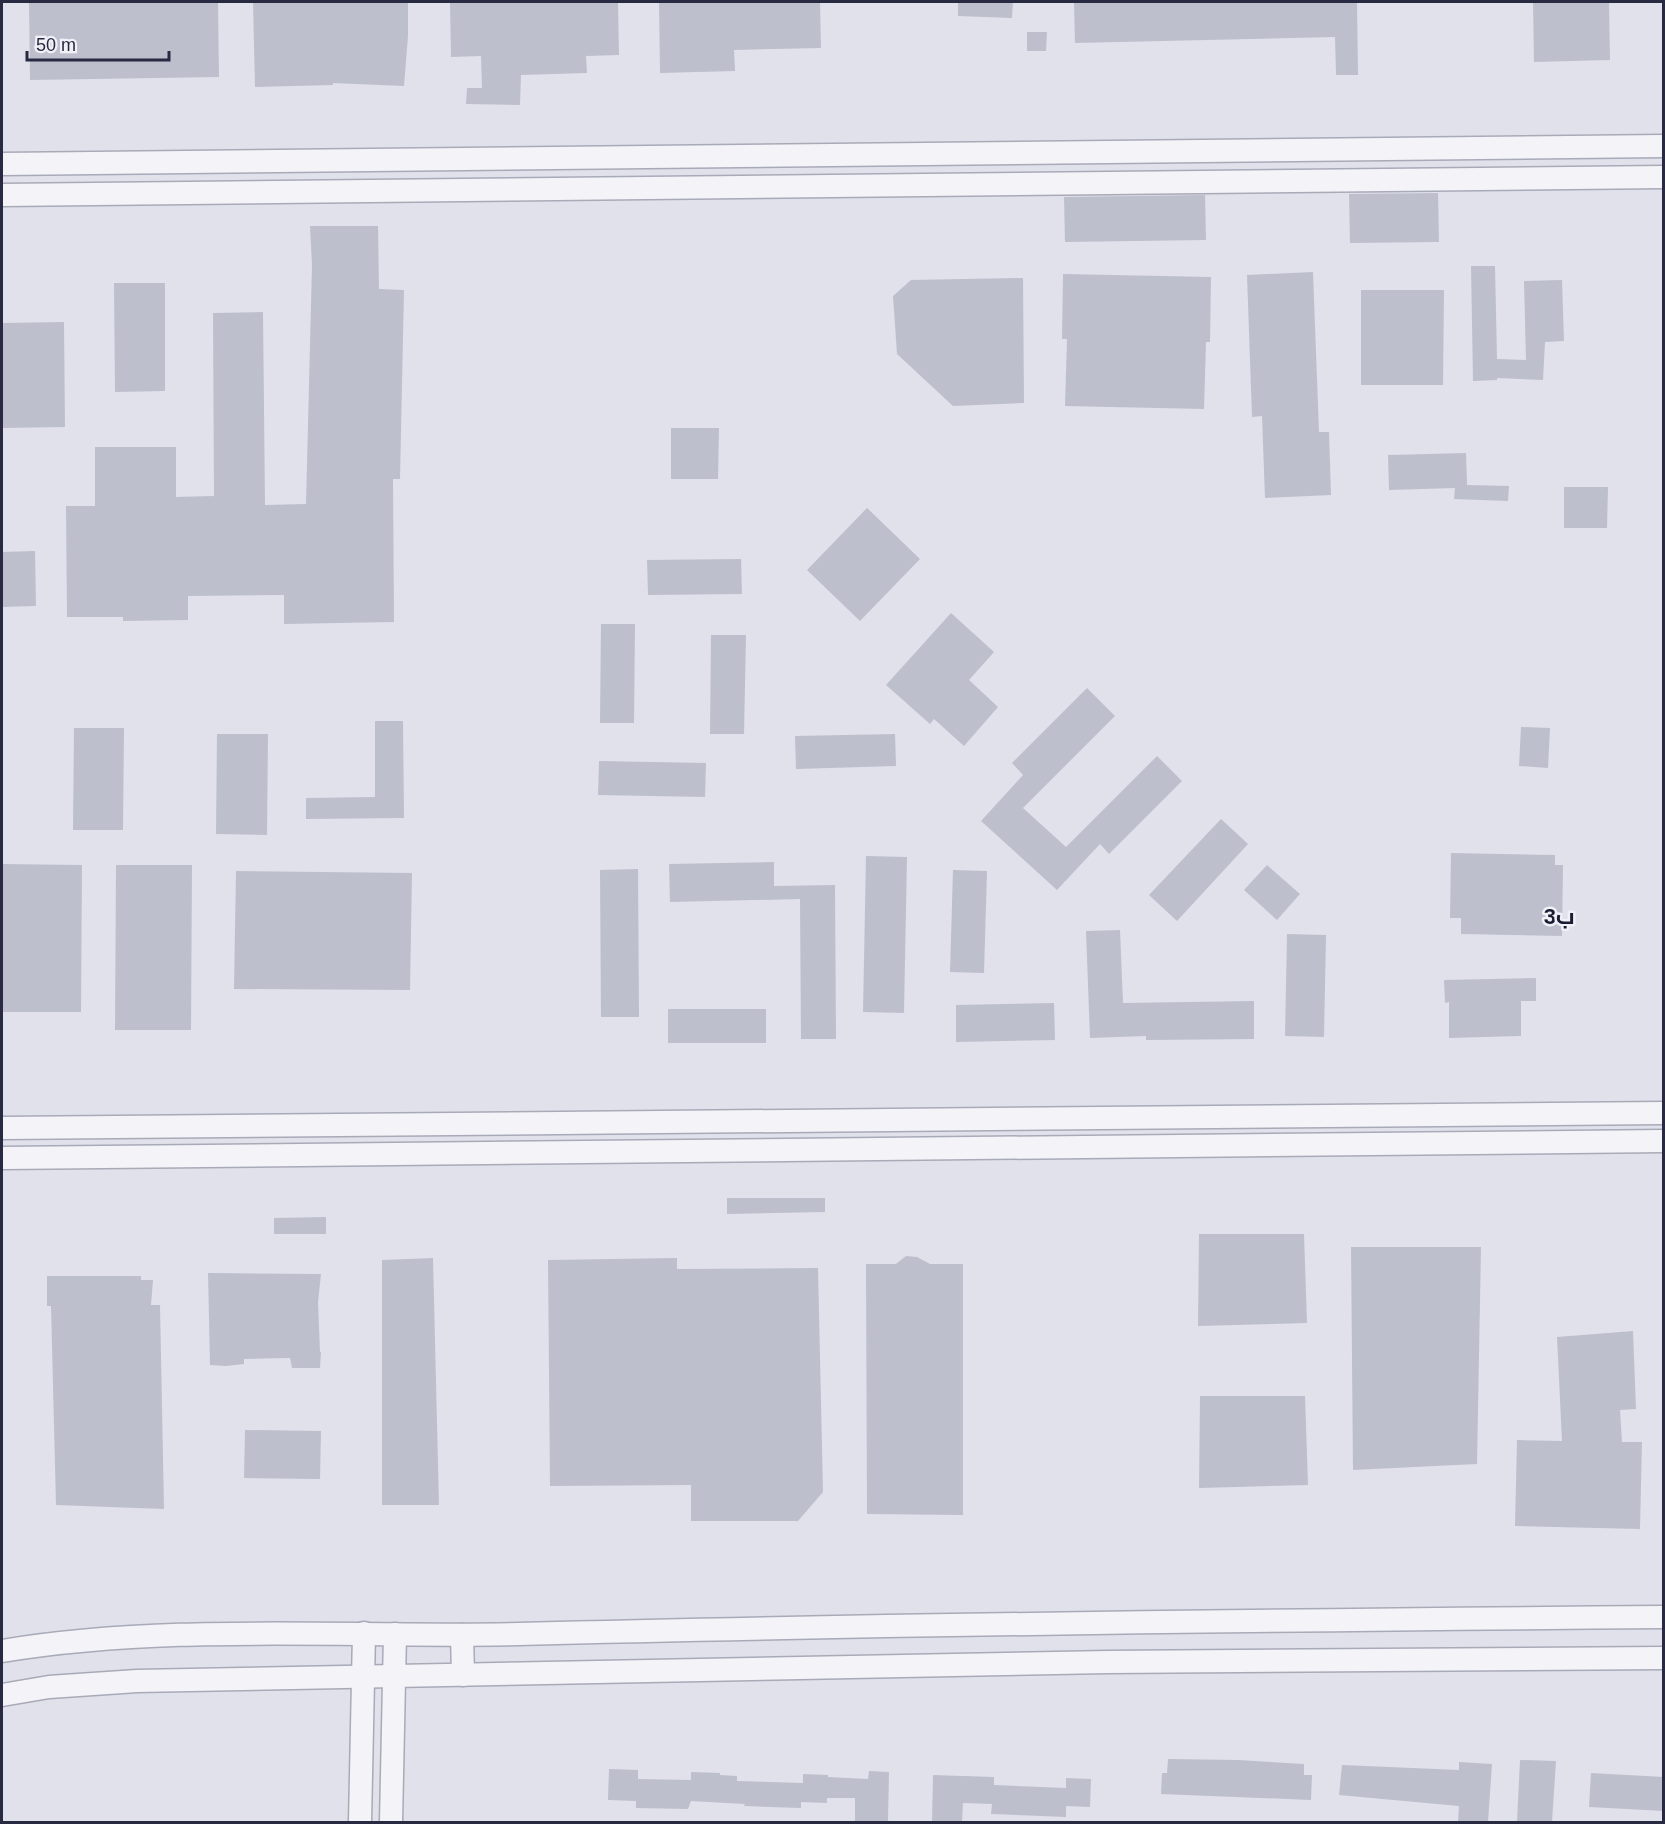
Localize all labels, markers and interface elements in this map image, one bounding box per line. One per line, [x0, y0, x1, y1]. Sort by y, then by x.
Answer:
scale bar [27, 24, 170, 62]
text: 50 m [36, 35, 76, 55]
district label: ب3 [1544, 904, 1574, 929]

